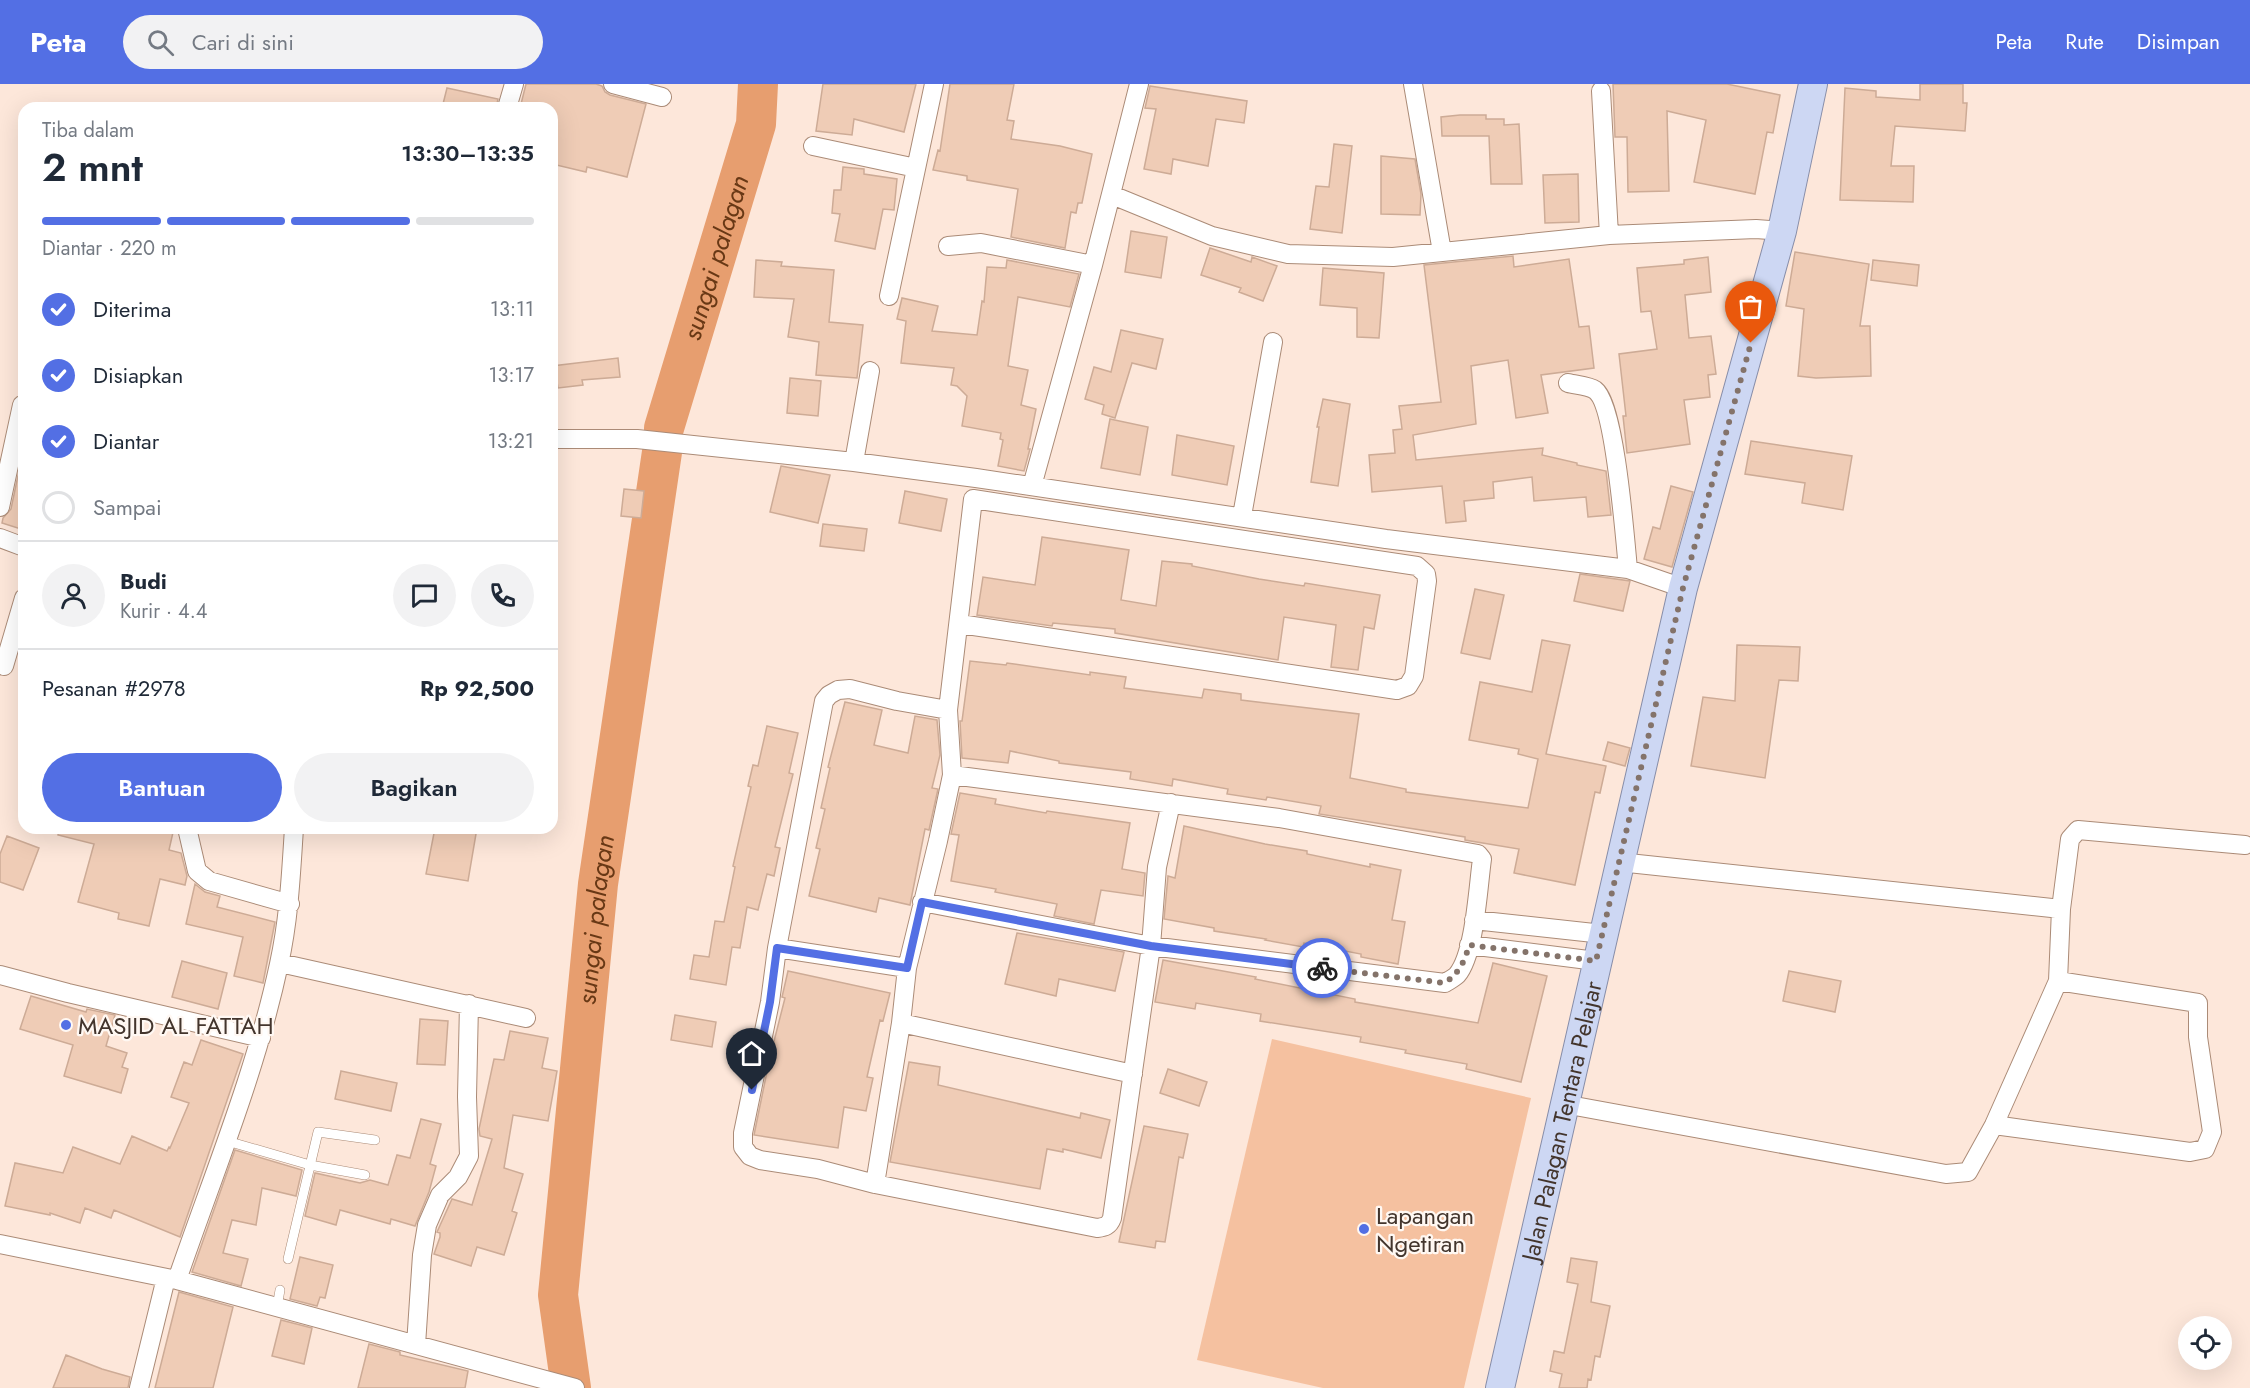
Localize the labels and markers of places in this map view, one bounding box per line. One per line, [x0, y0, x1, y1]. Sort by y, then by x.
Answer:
pin [1725, 281, 1776, 343]
place label: MASJID AL FATTAH [78, 1008, 274, 1043]
marker: MASJID AL FATTAH [59, 1018, 73, 1032]
pin [726, 1028, 777, 1090]
place label: Lapangan Ngetiran [1376, 1198, 1474, 1261]
marker: Lapangan Ngetiran [1357, 1222, 1371, 1236]

